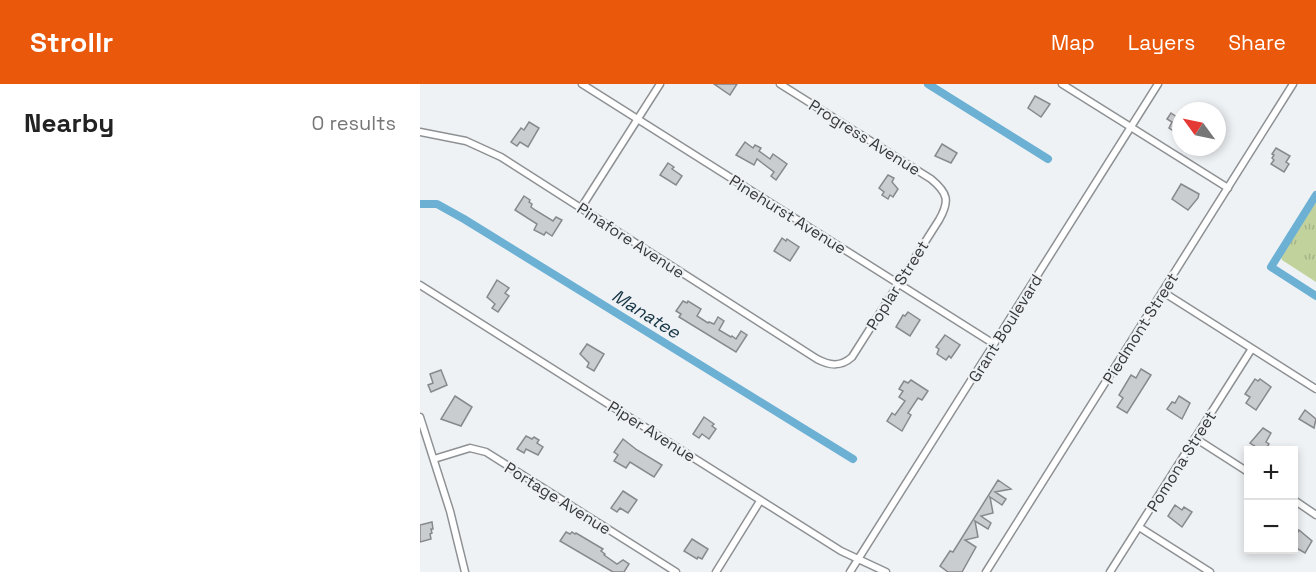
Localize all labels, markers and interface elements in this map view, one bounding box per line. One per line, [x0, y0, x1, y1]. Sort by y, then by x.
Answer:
text: Strollr [30, 24, 113, 60]
text: Map [1051, 29, 1095, 56]
text: Layers [1128, 29, 1195, 56]
text: Share [1228, 29, 1286, 56]
street label: Progress Avenue [805, 95, 925, 180]
north arrow [1172, 102, 1226, 156]
text: Nearby [24, 106, 114, 140]
text: 0 results [312, 110, 396, 136]
street label: Pinehurst Avenue [725, 170, 850, 259]
street label: Pinafore Avenue [573, 198, 689, 283]
street label: Poplar Street [862, 237, 933, 334]
street label: Piedmont Street [1098, 269, 1183, 388]
street label: Grant Boulevard [964, 270, 1047, 386]
water label: Manatee [608, 284, 686, 344]
street label: Piper Avenue [604, 396, 700, 467]
street label: Pomona Street [1142, 407, 1221, 516]
map controls [1244, 446, 1298, 554]
button: + [1244, 446, 1298, 500]
street label: Portage Avenue [501, 457, 615, 540]
button: − [1244, 500, 1298, 554]

